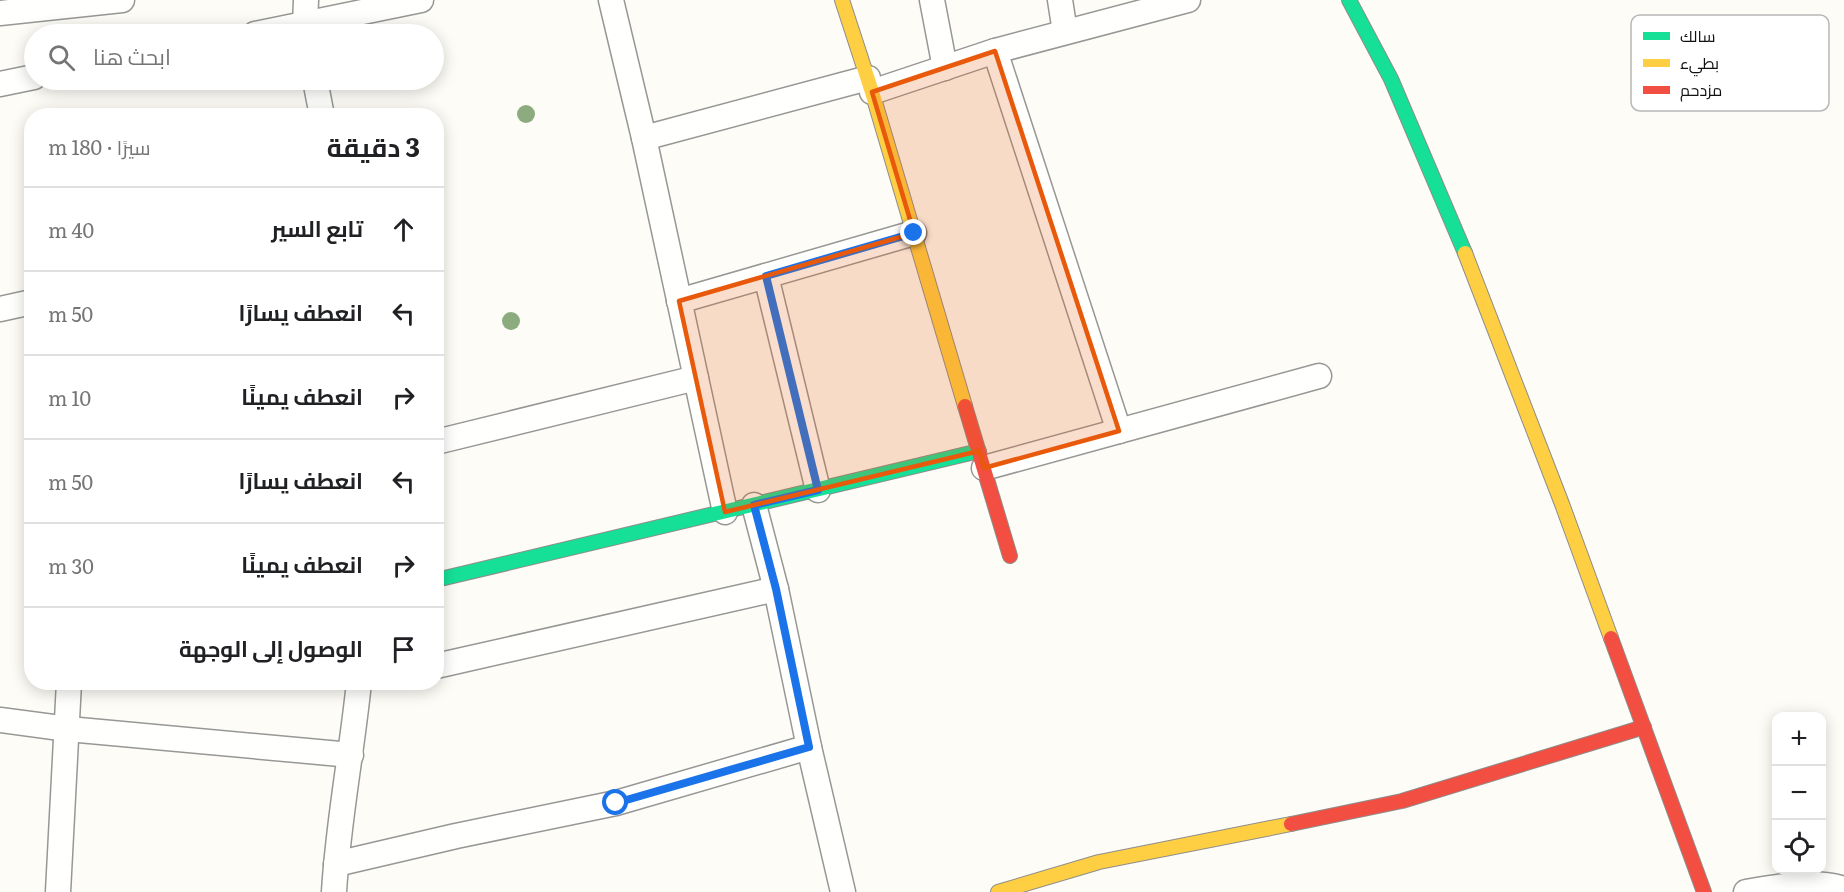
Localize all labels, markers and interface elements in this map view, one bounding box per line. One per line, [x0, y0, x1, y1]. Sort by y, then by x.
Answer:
legend [1631, 15, 1829, 111]
text: سالك [1680, 23, 1715, 47]
search box [24, 24, 444, 90]
text: ابحث هنا [93, 39, 171, 72]
icon: search [45, 41, 78, 74]
text: بطيء [1680, 50, 1719, 77]
text: مزدحم [1680, 77, 1722, 102]
text: 3 دقيقة [327, 126, 420, 165]
text: سيرًا · 180 m [48, 131, 151, 161]
text: تابع السير [271, 211, 363, 244]
icon: ahead [387, 213, 420, 246]
text: 40 m [48, 214, 94, 244]
route end [900, 219, 926, 245]
text: انعطف يسارًا [239, 295, 363, 328]
icon: left [387, 297, 420, 330]
text: 50 m [48, 298, 93, 328]
text: انعطف يمينًا [241, 379, 363, 412]
icon: right [387, 381, 420, 414]
text: 10 m [48, 382, 91, 412]
text: انعطف يسارًا [239, 463, 363, 496]
icon: left [387, 465, 420, 498]
text: 50 m [48, 466, 93, 496]
text: انعطف يمينًا [241, 547, 363, 580]
icon: right [387, 549, 420, 582]
text: 30 m [48, 550, 94, 580]
text: الوصول إلى الوجهة [179, 631, 363, 664]
icon: arrive [387, 633, 420, 666]
map controls [1772, 712, 1826, 874]
button: + [1772, 712, 1826, 766]
button: − [1772, 766, 1826, 820]
route start [602, 789, 628, 815]
button: locate [1772, 820, 1826, 874]

